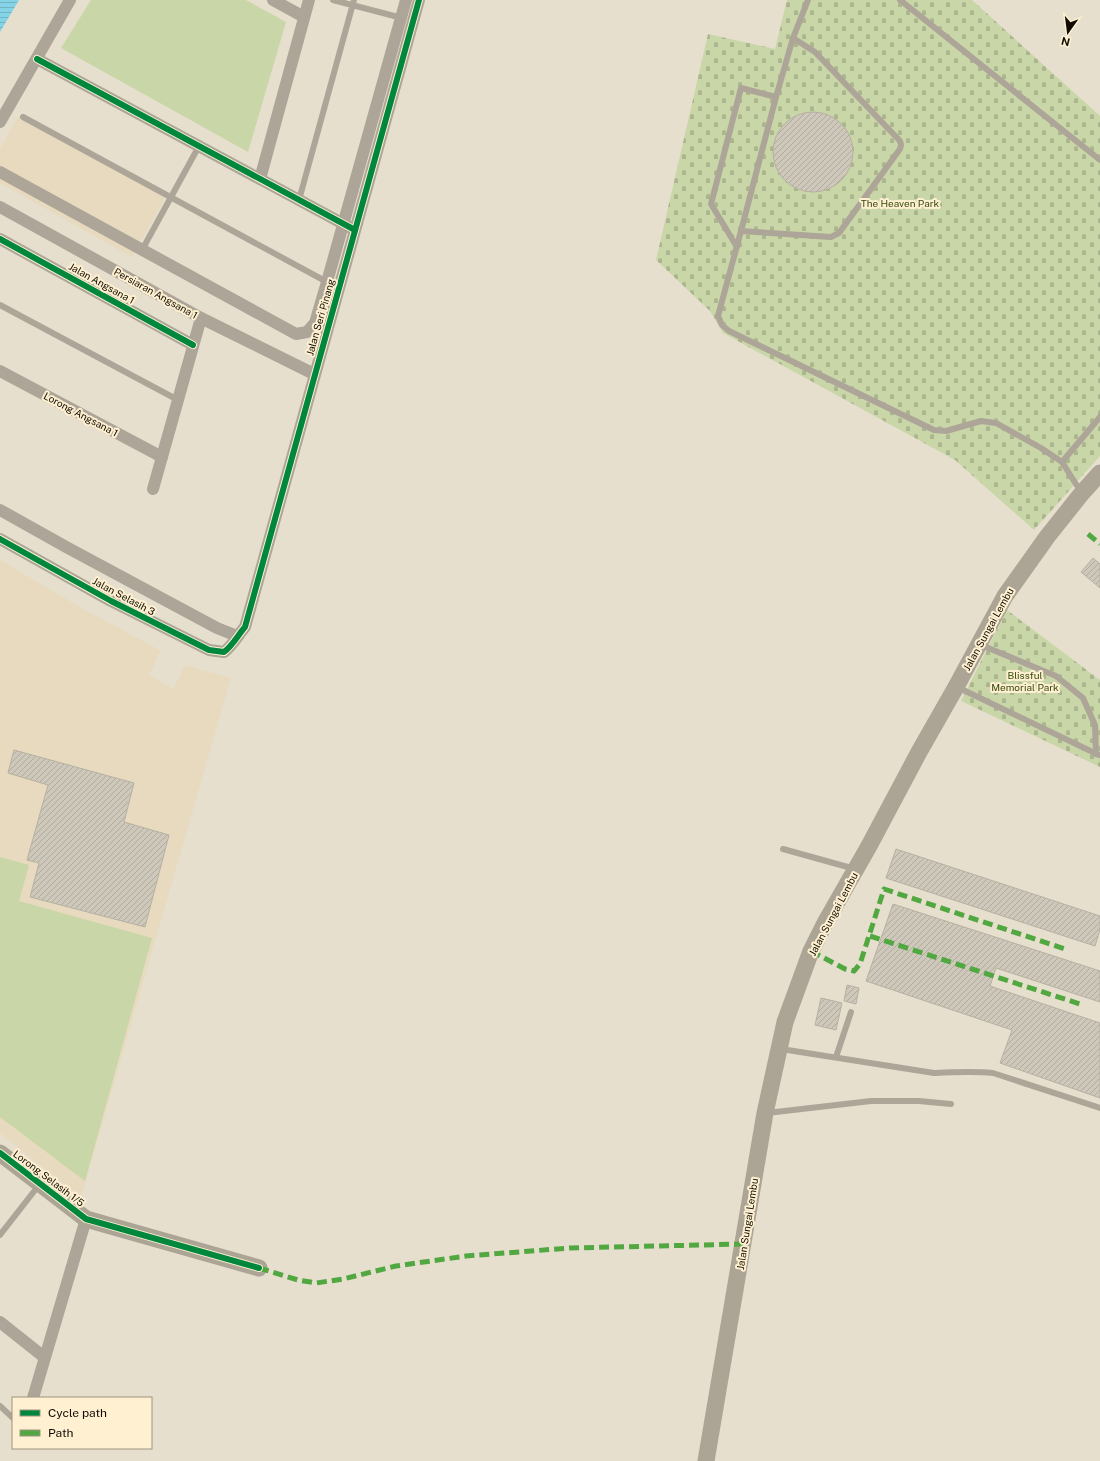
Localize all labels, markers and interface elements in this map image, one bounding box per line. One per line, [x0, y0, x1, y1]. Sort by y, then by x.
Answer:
north arrow [1048, 12, 1088, 52]
text: N [1060, 35, 1071, 49]
park label: The Heaven Park [861, 197, 940, 209]
street label: Jalan Angsana 1 [67, 260, 137, 306]
street label: Persiaran Angsana 1 [112, 265, 200, 321]
street label: Jalan Seri Pinang [303, 277, 337, 357]
street label: Lorong Angsana 1 [42, 389, 120, 439]
street label: Jalan Selasih 3 [91, 574, 157, 618]
street label: Jalan Sungai Lembu [960, 585, 1016, 672]
park label: Blissful Memorial Park [991, 669, 1059, 693]
street label: Jalan Sungai Lembu [806, 870, 860, 958]
street label: Lorong Selasih 1/5 [11, 1147, 87, 1209]
street label: Jalan Sungai Lembu [734, 1177, 760, 1271]
legend [12, 1397, 152, 1449]
text: Cycle path [48, 1406, 107, 1420]
text: Path [48, 1426, 74, 1440]

